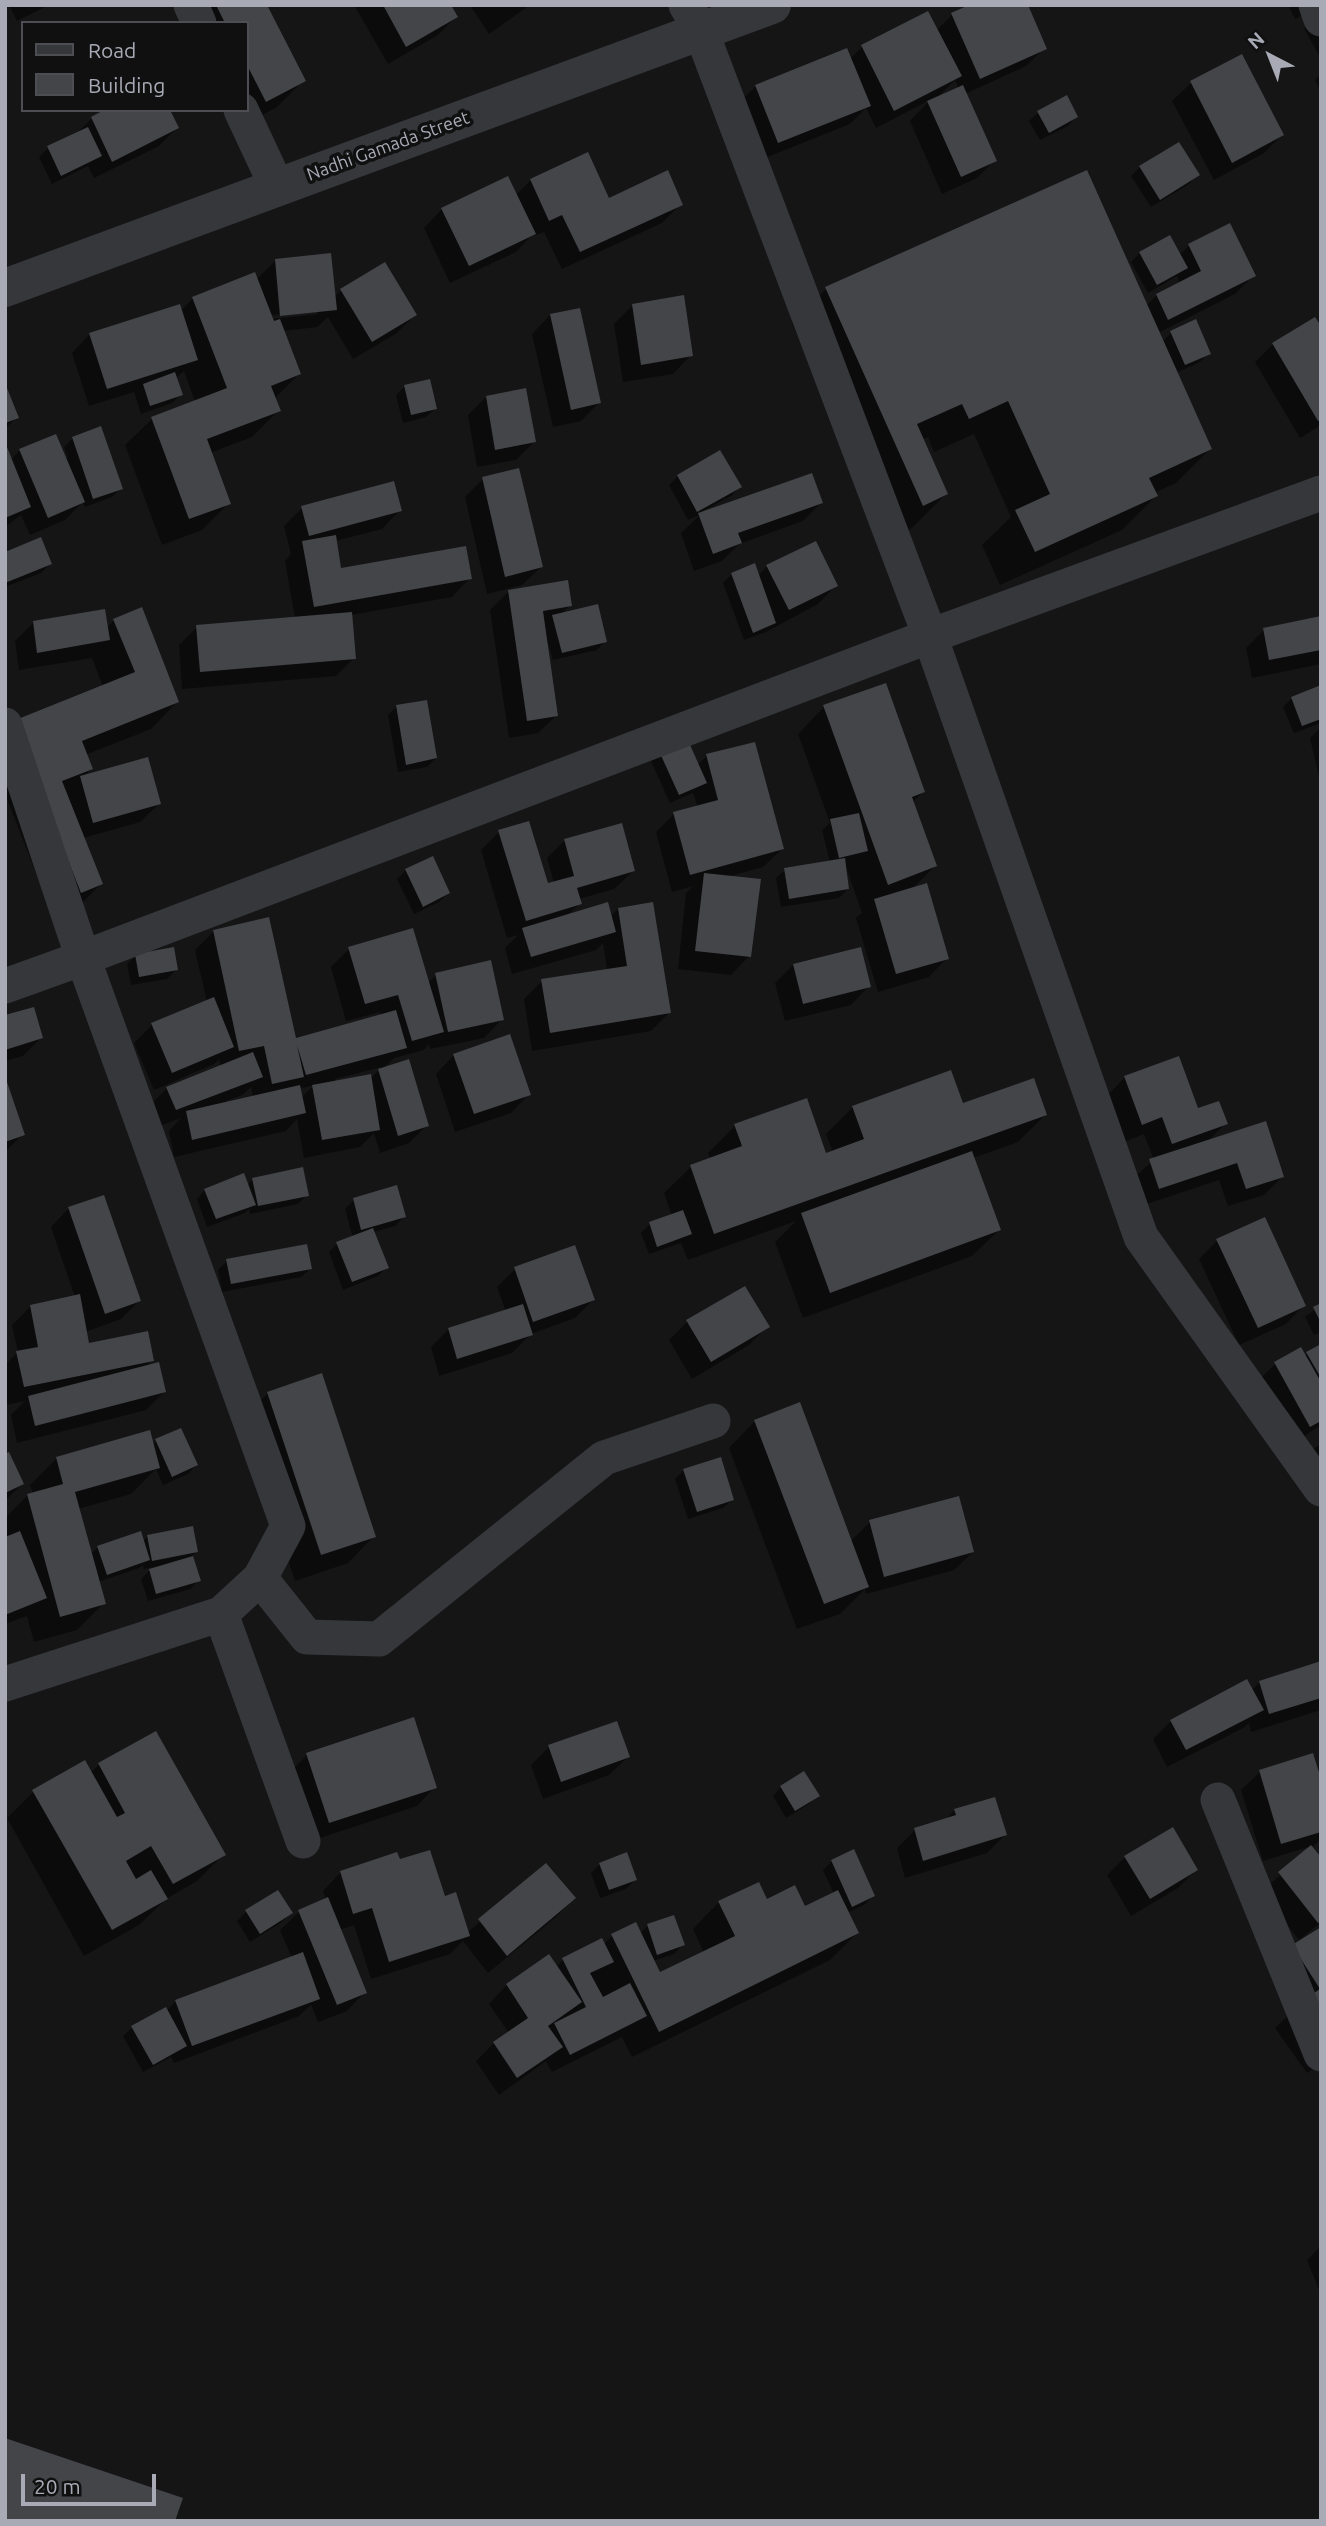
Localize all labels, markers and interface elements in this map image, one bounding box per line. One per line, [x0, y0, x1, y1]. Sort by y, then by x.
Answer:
legend [21, 21, 248, 112]
north arrow [1235, 21, 1305, 91]
text: N [1243, 27, 1269, 53]
text: Road [88, 38, 136, 62]
text: Building [88, 73, 165, 97]
street label: Nadhi Gamada Street [304, 107, 472, 185]
scale bar [24, 2460, 159, 2504]
text: 20 m [34, 2474, 81, 2498]

